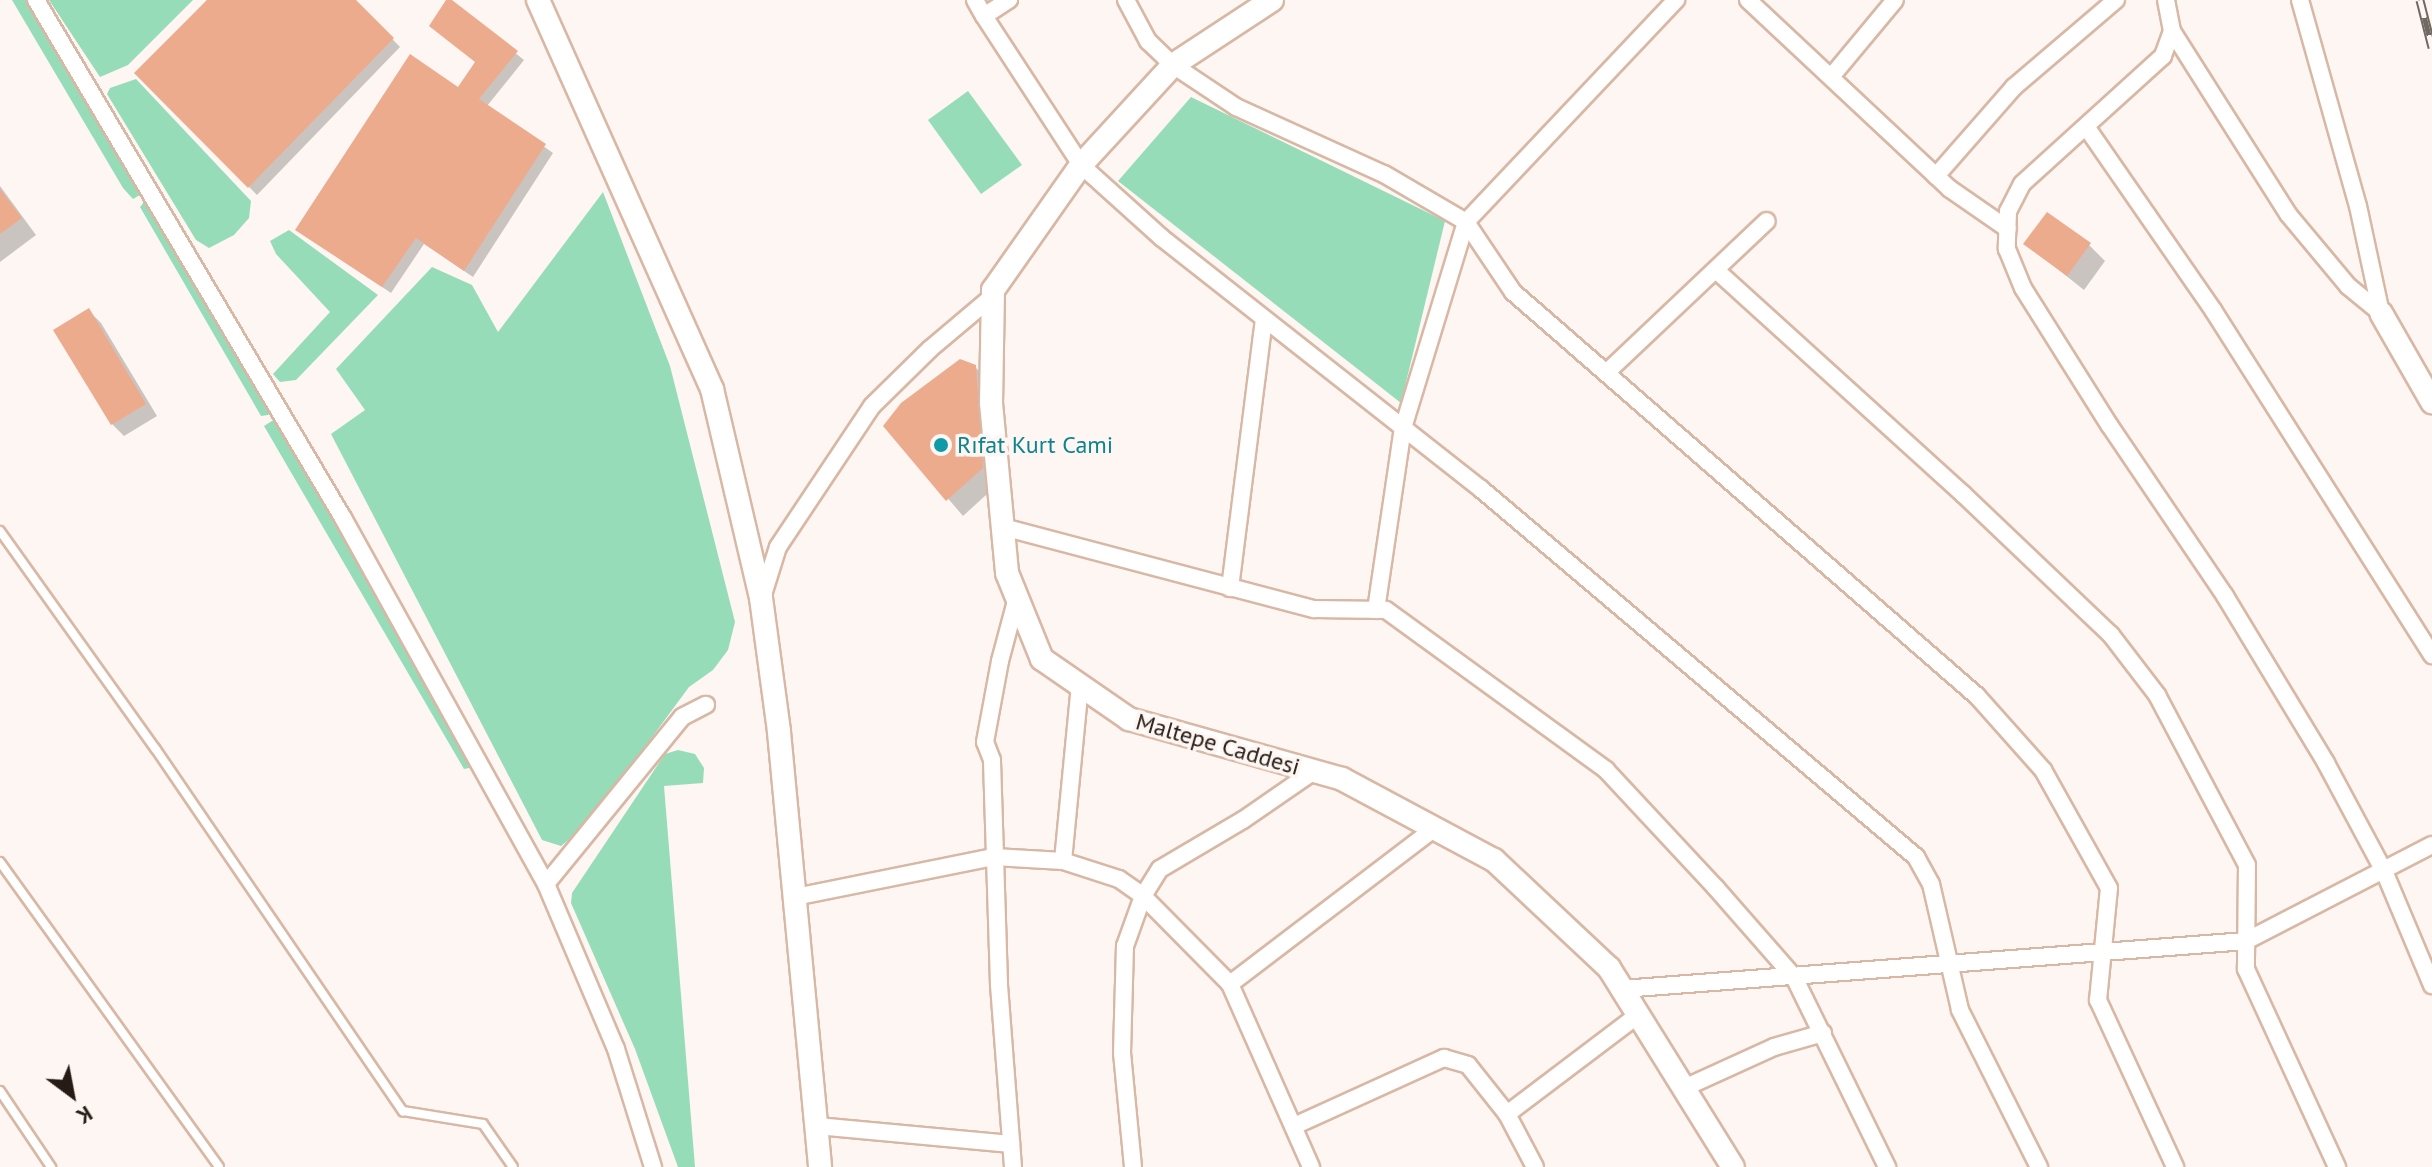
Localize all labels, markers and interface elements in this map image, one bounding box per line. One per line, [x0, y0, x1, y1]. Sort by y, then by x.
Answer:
place label: Rıfat Kurt Cami [957, 431, 1113, 459]
marker: Rıfat Kurt Cami [932, 436, 950, 454]
street label: Maltepe Caddesi [1133, 707, 1303, 781]
north arrow [32, 1055, 112, 1135]
text: K [72, 1100, 98, 1131]

